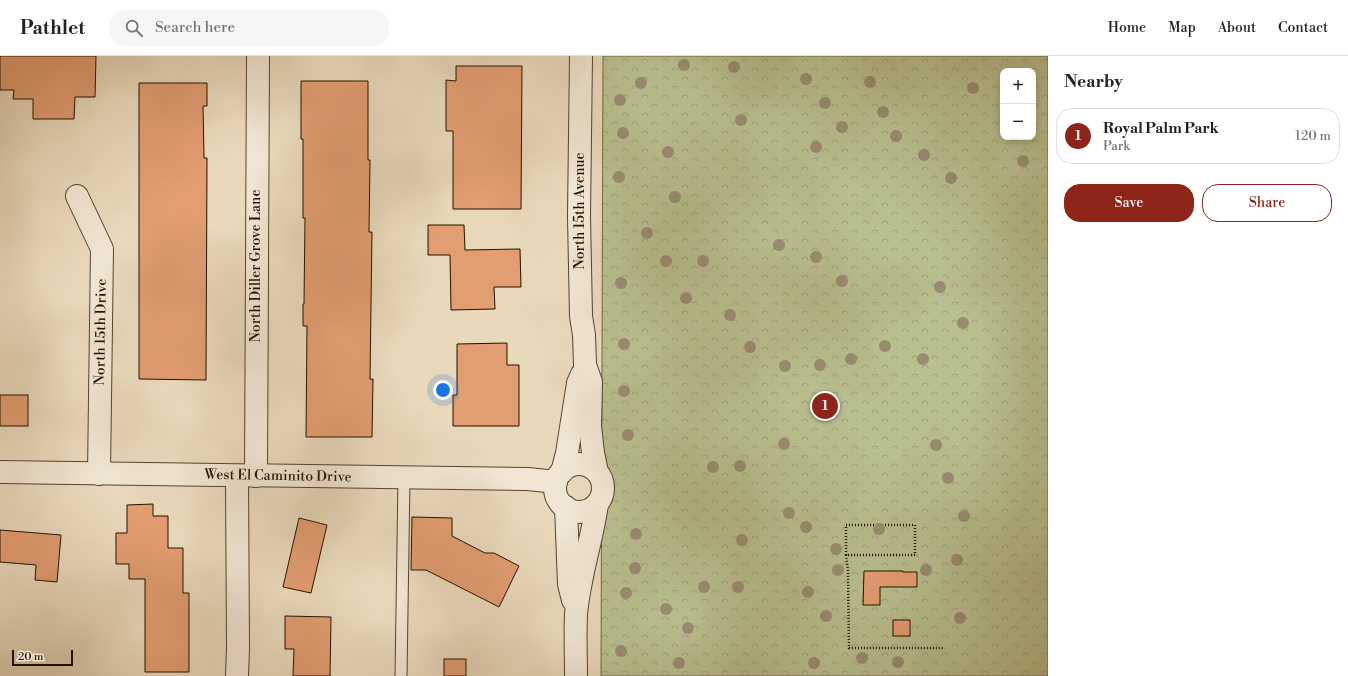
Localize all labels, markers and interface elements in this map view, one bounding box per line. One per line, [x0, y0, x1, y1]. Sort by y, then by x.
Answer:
search box [109, 10, 389, 46]
text: Pathlet [20, 16, 85, 40]
icon: search [123, 17, 145, 39]
text: Search here [155, 18, 235, 37]
text: Home [1108, 19, 1146, 37]
text: Map [1168, 19, 1196, 37]
text: About [1218, 19, 1256, 37]
text: Contact [1278, 19, 1328, 37]
map controls [1000, 68, 1036, 140]
button: + [1000, 68, 1036, 104]
text: Nearby [1064, 71, 1123, 93]
button: − [1000, 104, 1036, 140]
text: Royal Palm Park [1103, 119, 1219, 138]
text: 1 [1075, 128, 1081, 144]
text: 120 m [1295, 128, 1331, 144]
text: Park [1103, 138, 1130, 154]
street label: North 15th Avenue [571, 152, 589, 270]
button: Save [1064, 184, 1194, 222]
button: Share [1202, 184, 1332, 222]
street label: North Diller Grove Lane [247, 190, 265, 342]
street label: North 15th Drive [91, 279, 111, 385]
your location [433, 380, 453, 400]
pin: 1 [812, 391, 838, 421]
street label: West El Caminito Drive [203, 466, 352, 486]
scale bar [12, 648, 73, 667]
text: 20 m [18, 650, 43, 664]

